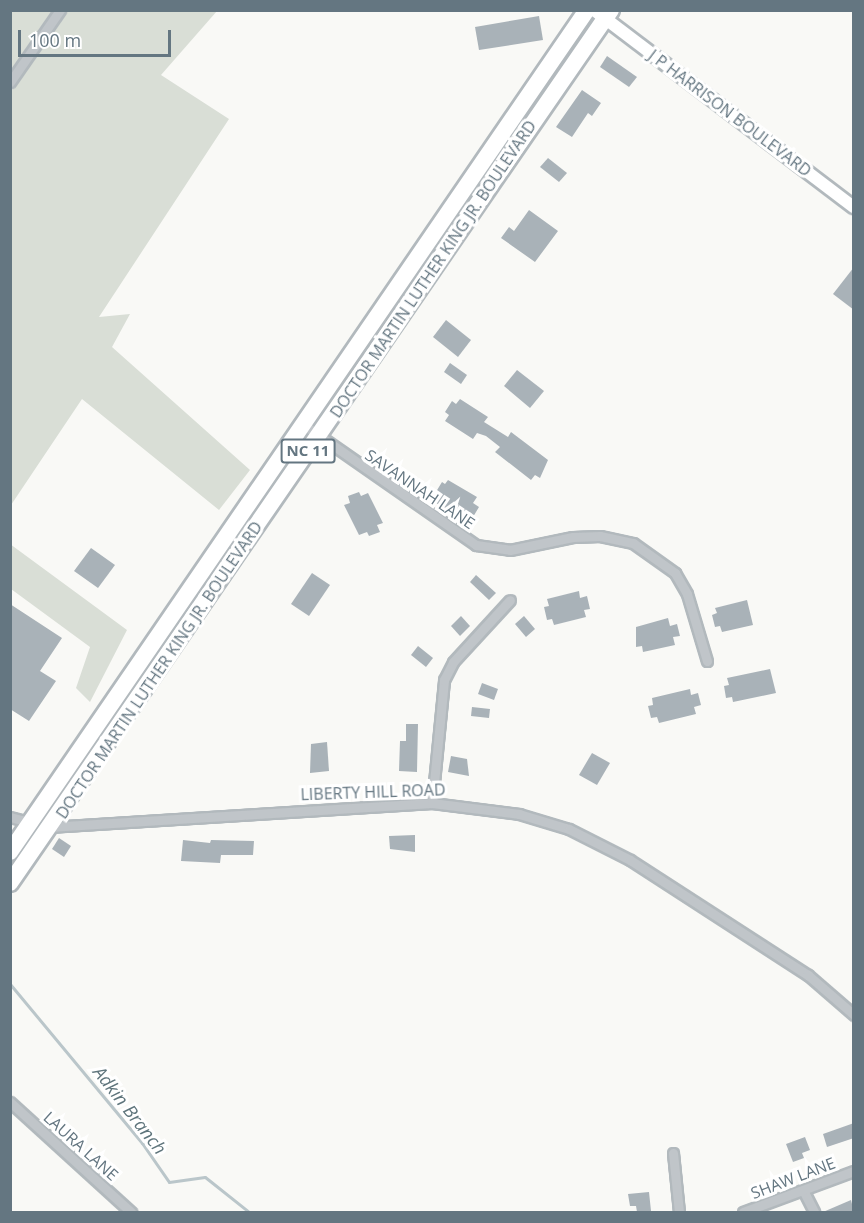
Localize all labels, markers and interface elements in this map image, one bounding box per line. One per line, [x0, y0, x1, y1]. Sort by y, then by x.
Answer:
scale bar [21, 18, 174, 56]
text: 100 m [29, 28, 81, 52]
street label: J P HARRISON BOULEVARD [645, 46, 815, 180]
street label: DOCTOR MARTIN LUTHER KING JR. BOULEVARD [326, 117, 540, 421]
road number: NC 11 [280, 439, 336, 463]
street label: SAVANNAH LANE [362, 445, 478, 533]
street label: DOCTOR MARTIN LUTHER KING JR. BOULEVARD [52, 518, 266, 822]
street label: LIBERTY HILL ROAD [300, 780, 446, 804]
water label: Adkin Branch [89, 1062, 171, 1158]
street label: LAURA LANE [40, 1108, 122, 1184]
street label: SHAW LANE [748, 1153, 838, 1203]

